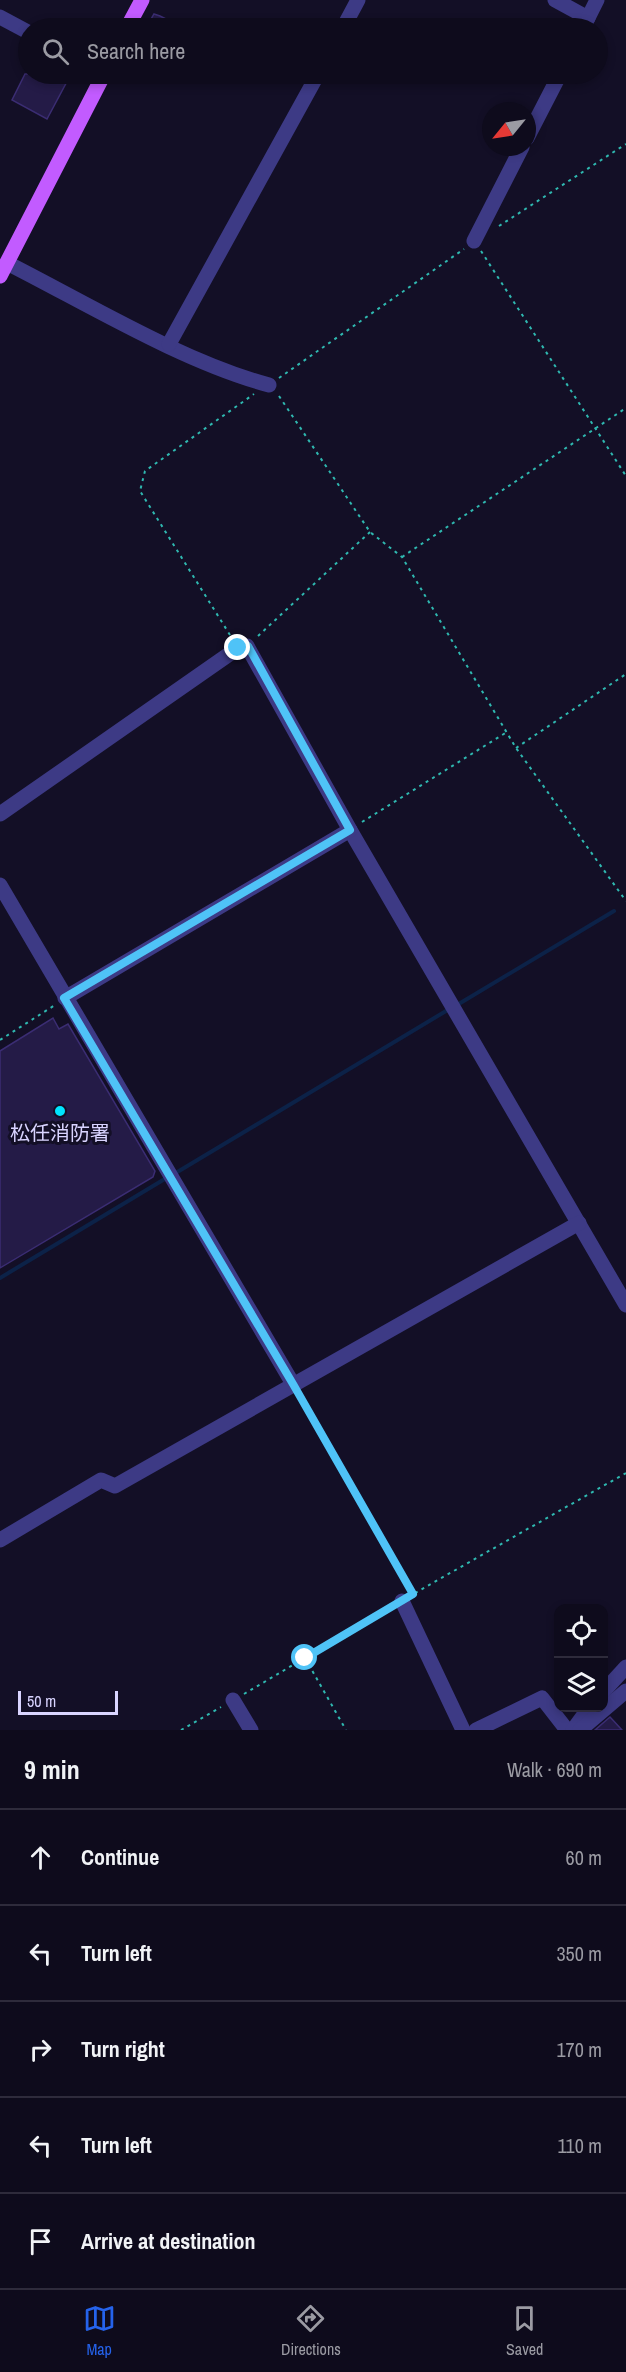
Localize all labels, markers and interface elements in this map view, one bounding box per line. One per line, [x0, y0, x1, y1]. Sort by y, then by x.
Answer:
search box [18, 18, 608, 84]
icon: search [39, 35, 72, 68]
text: Search here [87, 36, 185, 66]
north arrow [482, 102, 536, 156]
route end [224, 634, 250, 660]
marker: 松任消防署 [53, 1104, 67, 1118]
place label: 松任消防署 [10, 1119, 110, 1146]
map controls [554, 1604, 608, 1712]
button: locate [554, 1604, 608, 1658]
route start [291, 1644, 317, 1670]
button: layers [554, 1658, 608, 1712]
scale bar [18, 1688, 118, 1716]
text: 50 m [27, 1690, 56, 1712]
text: 9 min [24, 1752, 80, 1787]
text: Walk · 690 m [507, 1756, 602, 1783]
icon: ahead [24, 1841, 57, 1874]
text: Continue [81, 1842, 159, 1872]
text: 60 m [566, 1844, 602, 1871]
icon: left [24, 1937, 57, 1970]
text: Turn left [81, 1938, 152, 1968]
text: 350 m [556, 1940, 602, 1967]
icon: right [24, 2033, 57, 2066]
text: Turn right [81, 2034, 165, 2064]
text: 170 m [556, 2036, 602, 2063]
icon: left [24, 2129, 57, 2162]
text: Turn left [81, 2130, 152, 2160]
text: 110 m [558, 2132, 602, 2159]
icon: arrive [24, 2225, 57, 2258]
text: Arrive at destination [81, 2226, 255, 2256]
tab: Map [83, 2302, 116, 2360]
tab: Directions [281, 2302, 341, 2360]
tab: Saved [506, 2302, 543, 2360]

